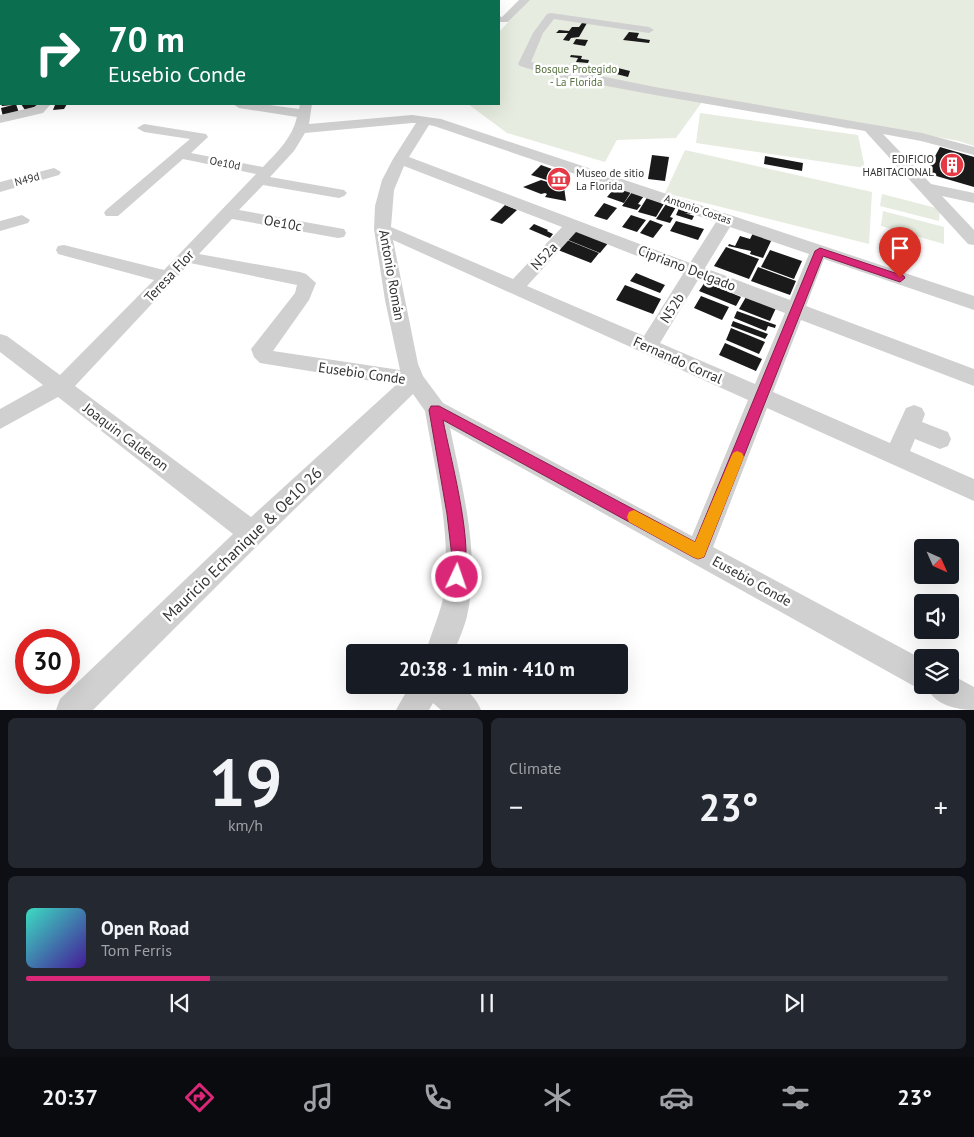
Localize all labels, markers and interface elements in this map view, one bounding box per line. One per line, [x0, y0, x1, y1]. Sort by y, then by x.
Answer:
text: 70 m [108, 16, 185, 62]
icon: right [25, 20, 90, 85]
text: Eusebio Conde [108, 60, 246, 88]
park label: Bosque Protegido - La Florida [535, 62, 617, 89]
place label: EDIFICIO HABITACIONAL [862, 152, 934, 179]
building icon: EDIFICIO HABITACIONAL [939, 152, 965, 178]
street label: Oe10d [208, 153, 242, 173]
museum icon: Museo de sitio La Florida [546, 166, 572, 192]
place label: Museo de sitio La Florida [576, 166, 644, 193]
street label: N49d [13, 169, 41, 189]
street label: Antonio Costas [663, 191, 734, 227]
street label: Oe10c [263, 211, 303, 235]
pin [879, 227, 921, 278]
street label: Antonio Román [375, 228, 409, 322]
icon: arrive [886, 234, 914, 262]
street label: N52a [527, 238, 561, 274]
street label: Cipriano Delgado [635, 241, 739, 295]
street label: Teresa Flor [140, 246, 198, 306]
street label: N52b [656, 290, 688, 326]
street label: Fernando Corral [631, 332, 725, 388]
street label: Eusebio Conde [317, 358, 407, 388]
street label: Joaquin Calderon [79, 398, 172, 475]
street label: Mauricio Echanique & Oe10 26 [158, 462, 326, 626]
north arrow [914, 539, 959, 584]
map controls [914, 539, 959, 694]
position arrow [430, 550, 482, 602]
street label: Eusebio Conde [709, 552, 795, 610]
button: sound [914, 594, 959, 639]
speed limit sign: 30 [15, 629, 80, 694]
button: layers [914, 649, 959, 694]
text: 20:38 · 1 min · 410 m [399, 657, 575, 681]
text: 19 [209, 740, 282, 824]
text: Climate [509, 758, 561, 778]
text: 23° [699, 782, 758, 831]
text: − [509, 788, 523, 825]
text: + [934, 788, 948, 825]
text: km/h [228, 815, 263, 835]
text: Open Road [101, 916, 189, 940]
text: Tom Ferris [101, 940, 172, 960]
icon: previous [166, 989, 194, 1017]
icon: pause [473, 989, 501, 1017]
icon: next [780, 989, 808, 1017]
icon: directions [182, 1080, 217, 1115]
icon: music [301, 1080, 336, 1115]
icon: phone [420, 1080, 455, 1115]
icon: climate [540, 1080, 575, 1115]
icon: car [659, 1080, 694, 1115]
icon: filters [778, 1080, 813, 1115]
text: 20:37 [42, 1083, 98, 1111]
text: 23° [897, 1083, 932, 1111]

